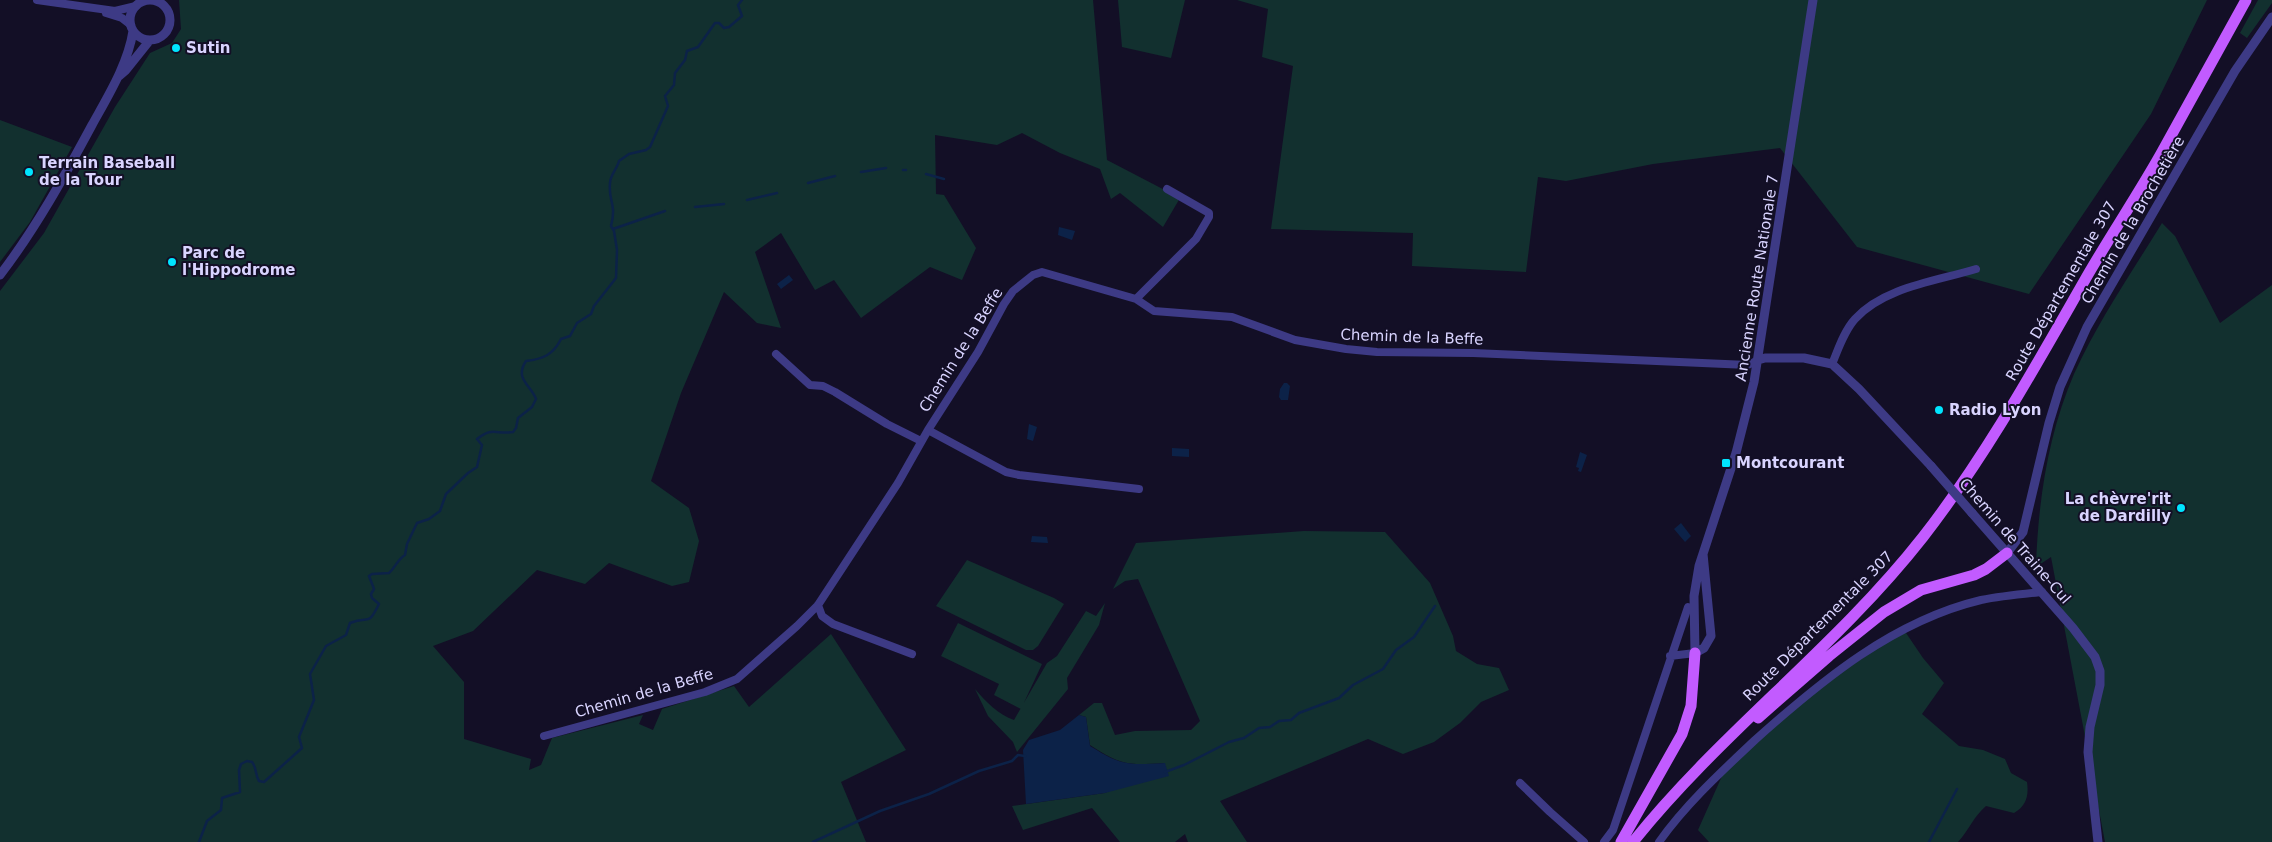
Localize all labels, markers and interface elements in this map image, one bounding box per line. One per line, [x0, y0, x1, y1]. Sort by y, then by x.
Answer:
place label: Sutin [186, 39, 230, 57]
marker: Sutin [170, 42, 182, 54]
street label: Chemin de la Brochetière [2078, 133, 2188, 307]
place label: Terrain Baseball de la Tour [39, 154, 175, 189]
marker: Terrain Baseball de la Tour [23, 166, 35, 178]
street label: Ancienne Route Nationale 7 [1732, 173, 1782, 383]
street label: Route Départementale 307 [2002, 198, 2120, 384]
place label: Parc de l'Hippodrome [182, 244, 295, 279]
marker: Parc de l'Hippodrome [166, 256, 178, 268]
street label: Chemin de la Beffe [915, 285, 1007, 415]
street label: Chemin de la Beffe [1340, 326, 1484, 348]
place label: Radio Lyon [1949, 401, 2041, 419]
marker: Radio Lyon [1933, 404, 1945, 416]
place label: Montcourant [1736, 454, 1844, 472]
marker: Montcourant [1720, 457, 1732, 469]
street label: Chemin de Traine-Cul [1956, 475, 2074, 607]
place label: La chèvre'rit de Dardilly [2065, 490, 2171, 525]
marker: La chèvre'rit de Dardilly [2175, 502, 2187, 514]
street label: Route Départementale 307 [1739, 547, 1897, 705]
street label: Chemin de la Beffe [573, 665, 715, 721]

